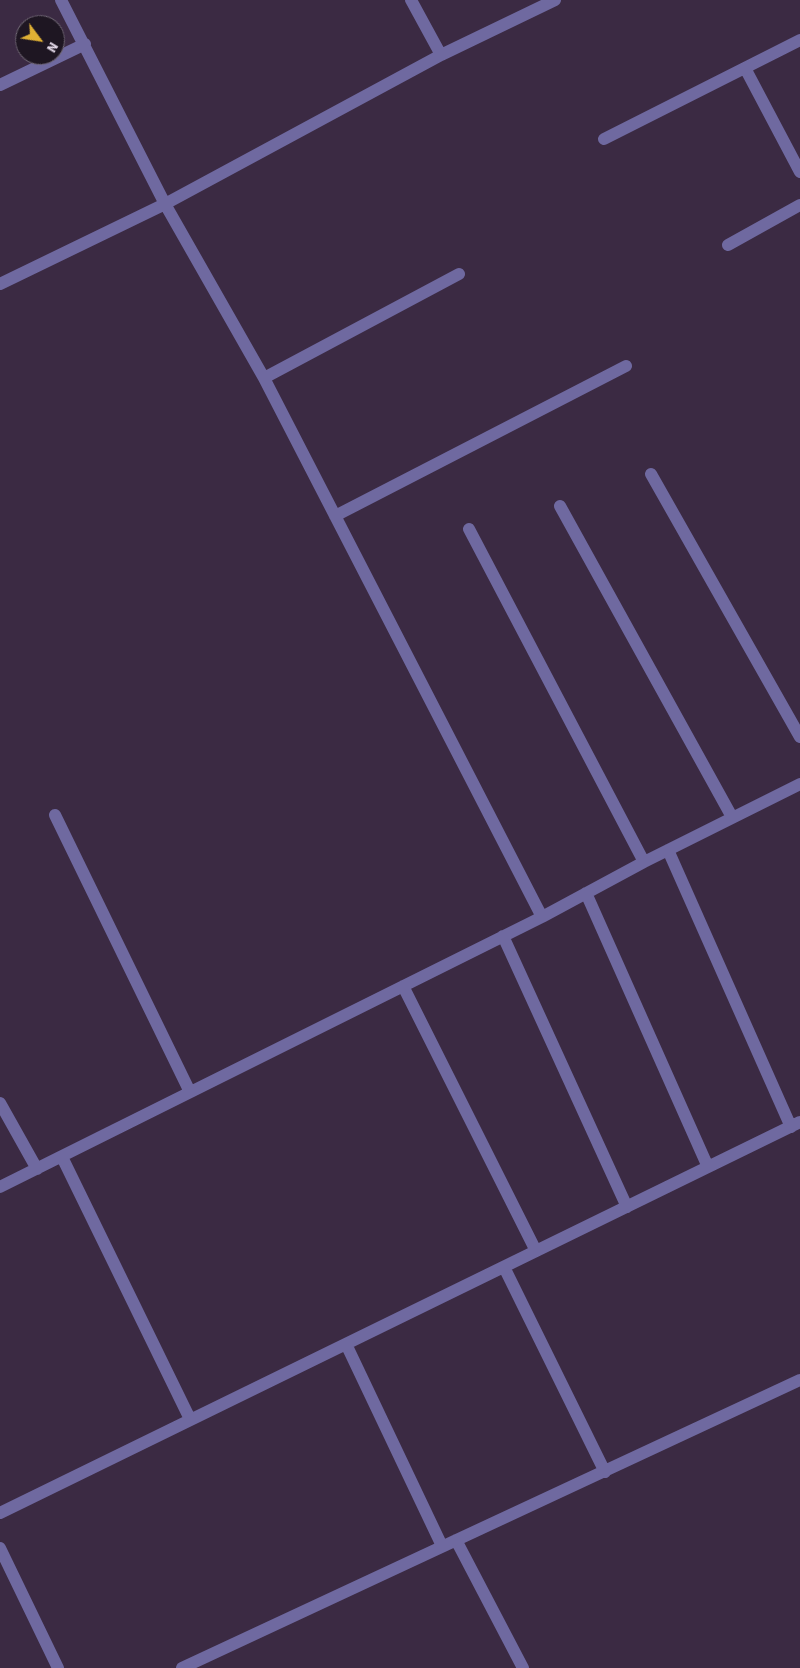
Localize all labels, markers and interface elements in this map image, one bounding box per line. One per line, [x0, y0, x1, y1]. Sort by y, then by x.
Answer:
north arrow [15, 15, 65, 65]
text: N [41, 38, 63, 56]

